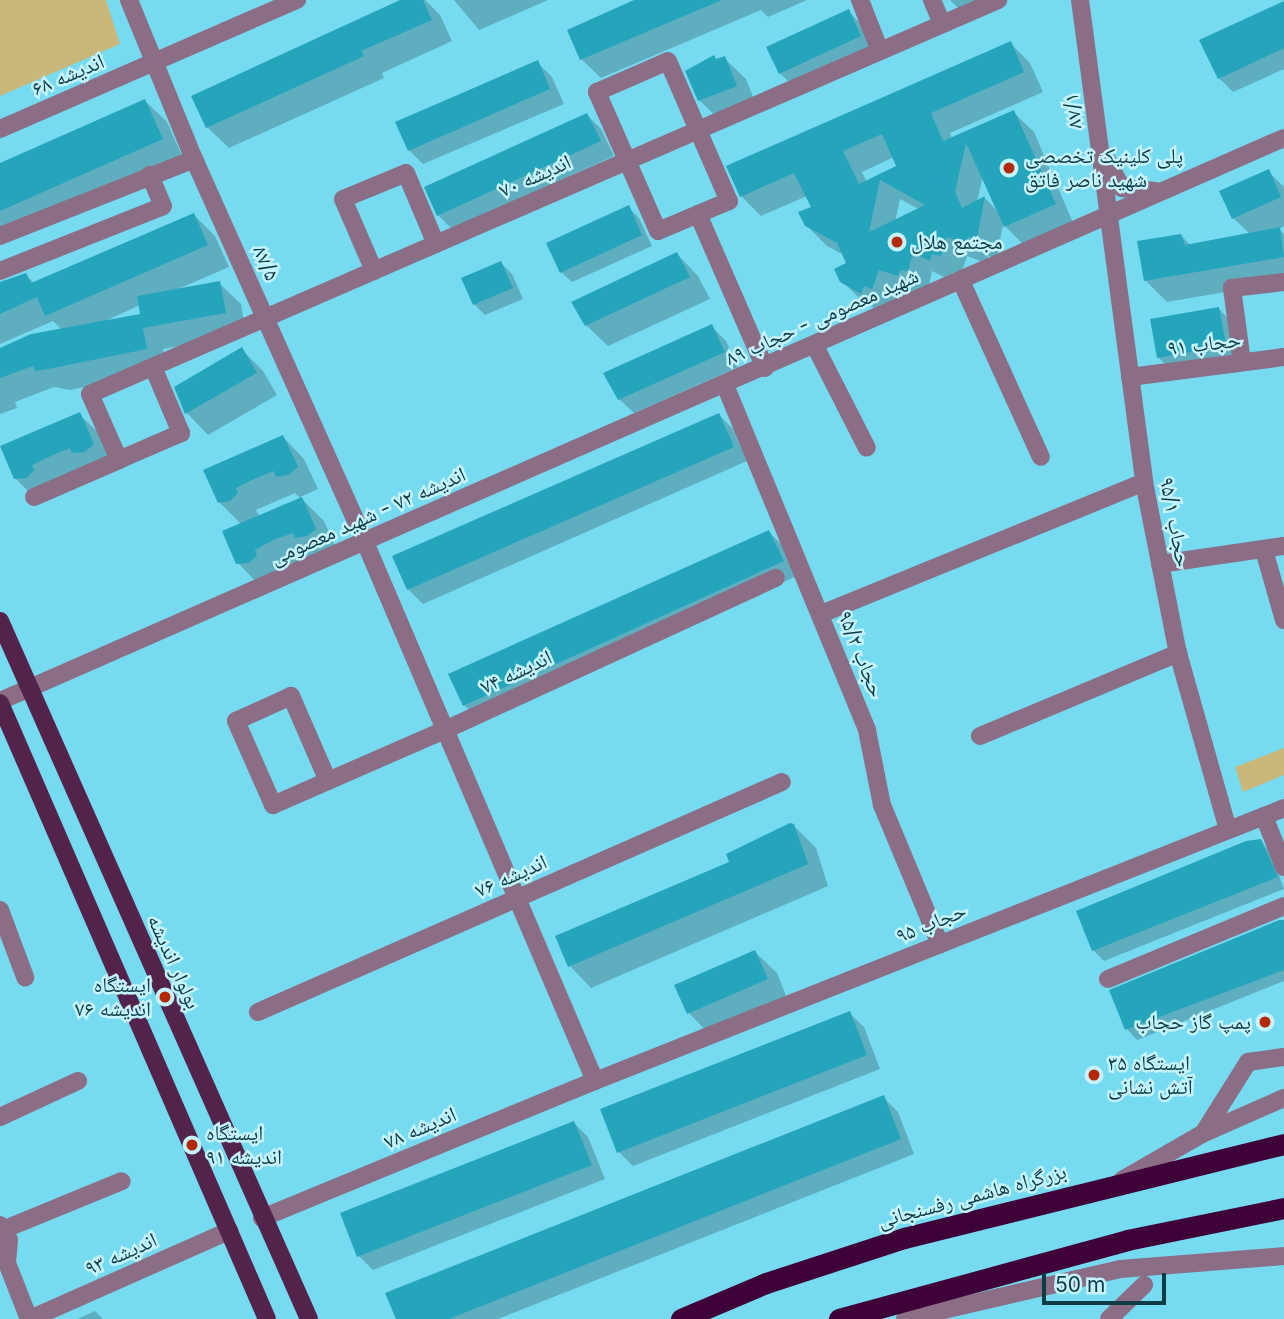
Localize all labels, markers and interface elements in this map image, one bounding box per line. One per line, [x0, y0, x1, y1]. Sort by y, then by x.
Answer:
street label: اندیشه ۶۸ [28, 49, 108, 101]
street label: ۸۷/۱ [1058, 92, 1088, 130]
place label: پلی کلینیک تخصصی شهید ناصر فاتق [1025, 143, 1183, 193]
street label: اندیشه ۷۰ [495, 149, 575, 203]
marker: پلی کلینیک تخصصی شهید ناصر فاتق [999, 158, 1019, 178]
place label: مجتمع هلال [911, 229, 1003, 255]
marker: مجتمع هلال [889, 234, 905, 250]
street label: ۸۷/۵ [247, 241, 285, 285]
street label: شهید معصومی - حجاب ۸۹ [722, 263, 922, 371]
street label: حجاب ۹۱ [1166, 327, 1242, 361]
street label: اندیشه ۷۲ - شهید معصومی [266, 462, 470, 570]
street label: حجاب ۹۵/۱ [1154, 475, 1196, 569]
street label: حجاب ۹۵/۲ [832, 607, 890, 701]
street label: اندیشه ۷۴ [476, 644, 556, 700]
street label: اندیشه ۷۶ [471, 849, 551, 903]
street label: حجاب ۹۵ [892, 898, 970, 948]
street label: بولوار اندیشه [142, 911, 206, 1013]
place label: ایستگاه اندیشه ۷۶ [75, 972, 151, 1022]
marker: ایستگاه اندیشه ۷۶ [157, 989, 173, 1005]
place label: پمپ گاز حجاب [1135, 1009, 1251, 1035]
marker: پمپ گاز حجاب [1257, 1014, 1273, 1030]
place label: ایستگاه ۳۵ آتش نشانی [1108, 1050, 1193, 1100]
marker: ایستگاه ۳۵ آتش نشانی [1086, 1067, 1102, 1083]
street label: اندیشه ۷۸ [380, 1102, 460, 1154]
place label: ایستگاه اندیشه ۹۱ [206, 1120, 282, 1170]
marker: ایستگاه اندیشه ۹۱ [184, 1137, 200, 1153]
street label: بزرگراه هاشمی رفسنجانی [875, 1159, 1069, 1233]
street label: اندیشه ۹۳ [81, 1227, 161, 1281]
scale bar [1046, 1260, 1170, 1304]
text: 50 m [1055, 1272, 1105, 1297]

